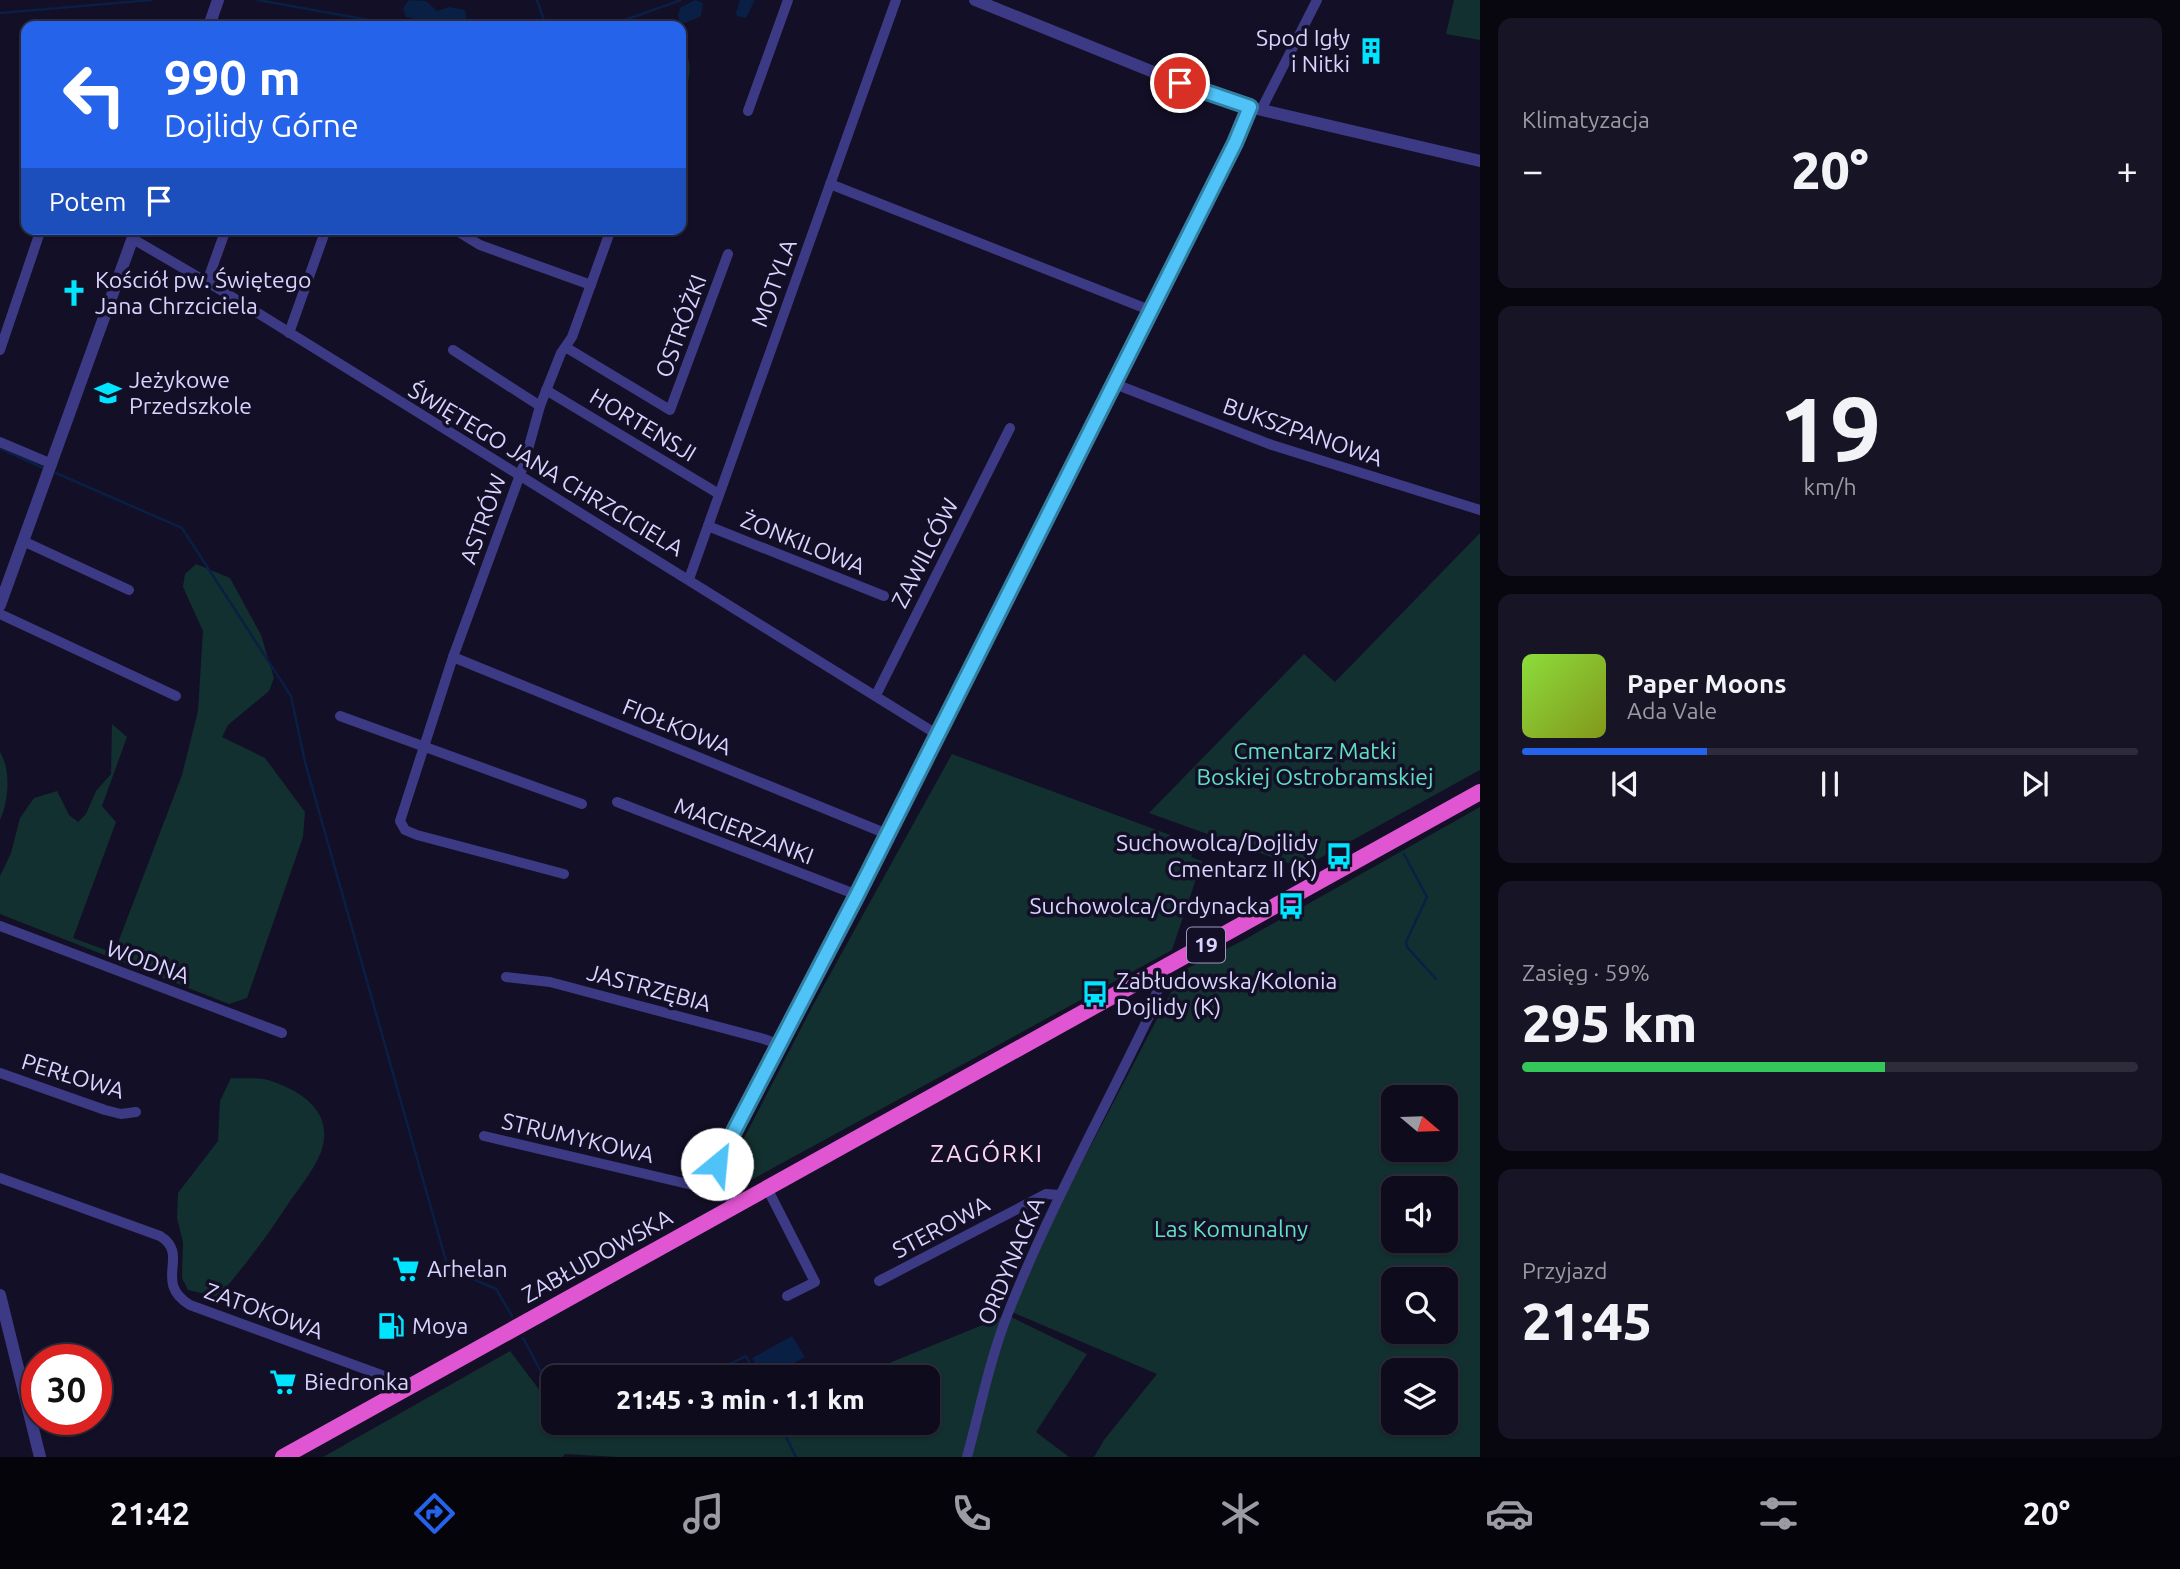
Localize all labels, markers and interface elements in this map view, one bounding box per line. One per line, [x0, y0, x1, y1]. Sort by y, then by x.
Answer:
place label: Spod Igły i Nitki [1256, 25, 1350, 76]
building icon: Spod Igły i Nitki [1356, 36, 1386, 66]
icon: left [49, 49, 140, 140]
text: 990 m [164, 49, 301, 104]
pin [1150, 53, 1210, 113]
icon: arrive [1161, 64, 1199, 102]
text: Dojlidy Górne [164, 107, 359, 143]
text: Klimatyzacja [1522, 107, 1650, 132]
text: 20° [1791, 141, 1869, 199]
text: − [1522, 149, 1543, 191]
text: + [2117, 149, 2138, 191]
icon: arrive [140, 182, 178, 220]
text: Potem [49, 187, 126, 216]
street label: MOTYLA [746, 236, 801, 330]
place label: Kościół pw. Świętego Jana Chrzciciela [95, 266, 311, 318]
street label: OSTRÓŻKI [649, 271, 711, 381]
church icon: Kościół pw. Świętego Jana Chrzciciela [59, 278, 89, 308]
place label: Jeżykowe Przedszkole [129, 367, 252, 418]
street label: ŚWIĘTEGO JANA CHRZCICIELA [404, 376, 689, 561]
text: 19 [1779, 377, 1881, 479]
school or university icon: Jeżykowe Przedszkole [93, 378, 123, 408]
street label: HORTENSJI [586, 383, 701, 466]
street label: BUKSZPANOWA [1220, 392, 1386, 471]
street label: ASTRÓW [454, 470, 510, 567]
text: km/h [1803, 474, 1857, 499]
street label: ZAWILCÓW [885, 494, 963, 612]
street label: ŻONKILOWA [737, 506, 869, 579]
text: Paper Moons [1627, 669, 1786, 698]
street label: FIOŁKOWA [619, 693, 735, 760]
text: Ada Vale [1627, 698, 1717, 723]
park label: Cmentarz Matki Boskiej Ostrobramskiej [1196, 738, 1434, 789]
icon: previous [1606, 765, 1644, 803]
icon: pause [1811, 765, 1849, 803]
icon: next [2016, 765, 2054, 803]
street label: MACIERZANKI [671, 793, 817, 869]
place label: Suchowolca/Dojlidy Cmentarz II (K) [1116, 830, 1318, 882]
bus stop icon: Suchowolca/Dojlidy Cmentarz II (K) [1324, 841, 1354, 871]
bus stop icon: Suchowolca/Ordynacka [1276, 891, 1306, 921]
place label: Suchowolca/Ordynacka [1030, 893, 1270, 918]
road number: 19 [1187, 928, 1225, 962]
street label: WODNA [103, 935, 193, 988]
street label: JASTRZĘBIA [584, 959, 714, 1016]
text: Zasięg · 59% [1522, 960, 1650, 985]
place label: Zabłudowska/Kolonia Dojlidy (K) [1116, 968, 1337, 1020]
bus stop icon: Zabłudowska/Kolonia Dojlidy (K) [1080, 979, 1110, 1009]
text: 295 km [1522, 994, 1697, 1052]
street label: PERŁOWA [19, 1048, 128, 1103]
north arrow [1381, 1085, 1458, 1162]
map controls [1381, 1085, 1458, 1435]
street label: STRUMYKOWA [500, 1108, 657, 1167]
position arrow [680, 1127, 754, 1201]
district label: ZAGÓRKI [930, 1139, 1044, 1167]
button: sound [1381, 1176, 1458, 1253]
street label: STEROWA [888, 1191, 993, 1262]
street label: ORDYNACKA [972, 1193, 1049, 1328]
street label: ZABŁUDOWSKA [517, 1204, 676, 1307]
park label: Las Komunalny [1154, 1216, 1308, 1241]
supermarket icon: Arhelan [391, 1254, 421, 1284]
place label: Arhelan [427, 1256, 508, 1281]
text: Przyjazd [1522, 1258, 1607, 1283]
button: search [1381, 1267, 1458, 1344]
street label: ZATOKOWA [201, 1277, 327, 1344]
text: 21:45 [1522, 1292, 1652, 1350]
fuel station icon: Moya [376, 1311, 406, 1341]
place label: Moya [412, 1313, 468, 1338]
speed limit sign: 30 [21, 1344, 112, 1435]
button: layers [1381, 1358, 1458, 1435]
supermarket icon: Biedronka [268, 1367, 298, 1397]
place label: Biedronka [304, 1369, 409, 1394]
text: 21:45 · 3 min · 1.1 km [616, 1385, 865, 1414]
icon: directions [410, 1489, 459, 1538]
icon: music [679, 1489, 728, 1538]
icon: phone [947, 1489, 996, 1538]
icon: climate [1216, 1489, 1265, 1538]
icon: car [1485, 1489, 1534, 1538]
icon: filters [1754, 1489, 1803, 1538]
text: 21:42 [110, 1495, 190, 1531]
text: 20° [2023, 1495, 2070, 1531]

